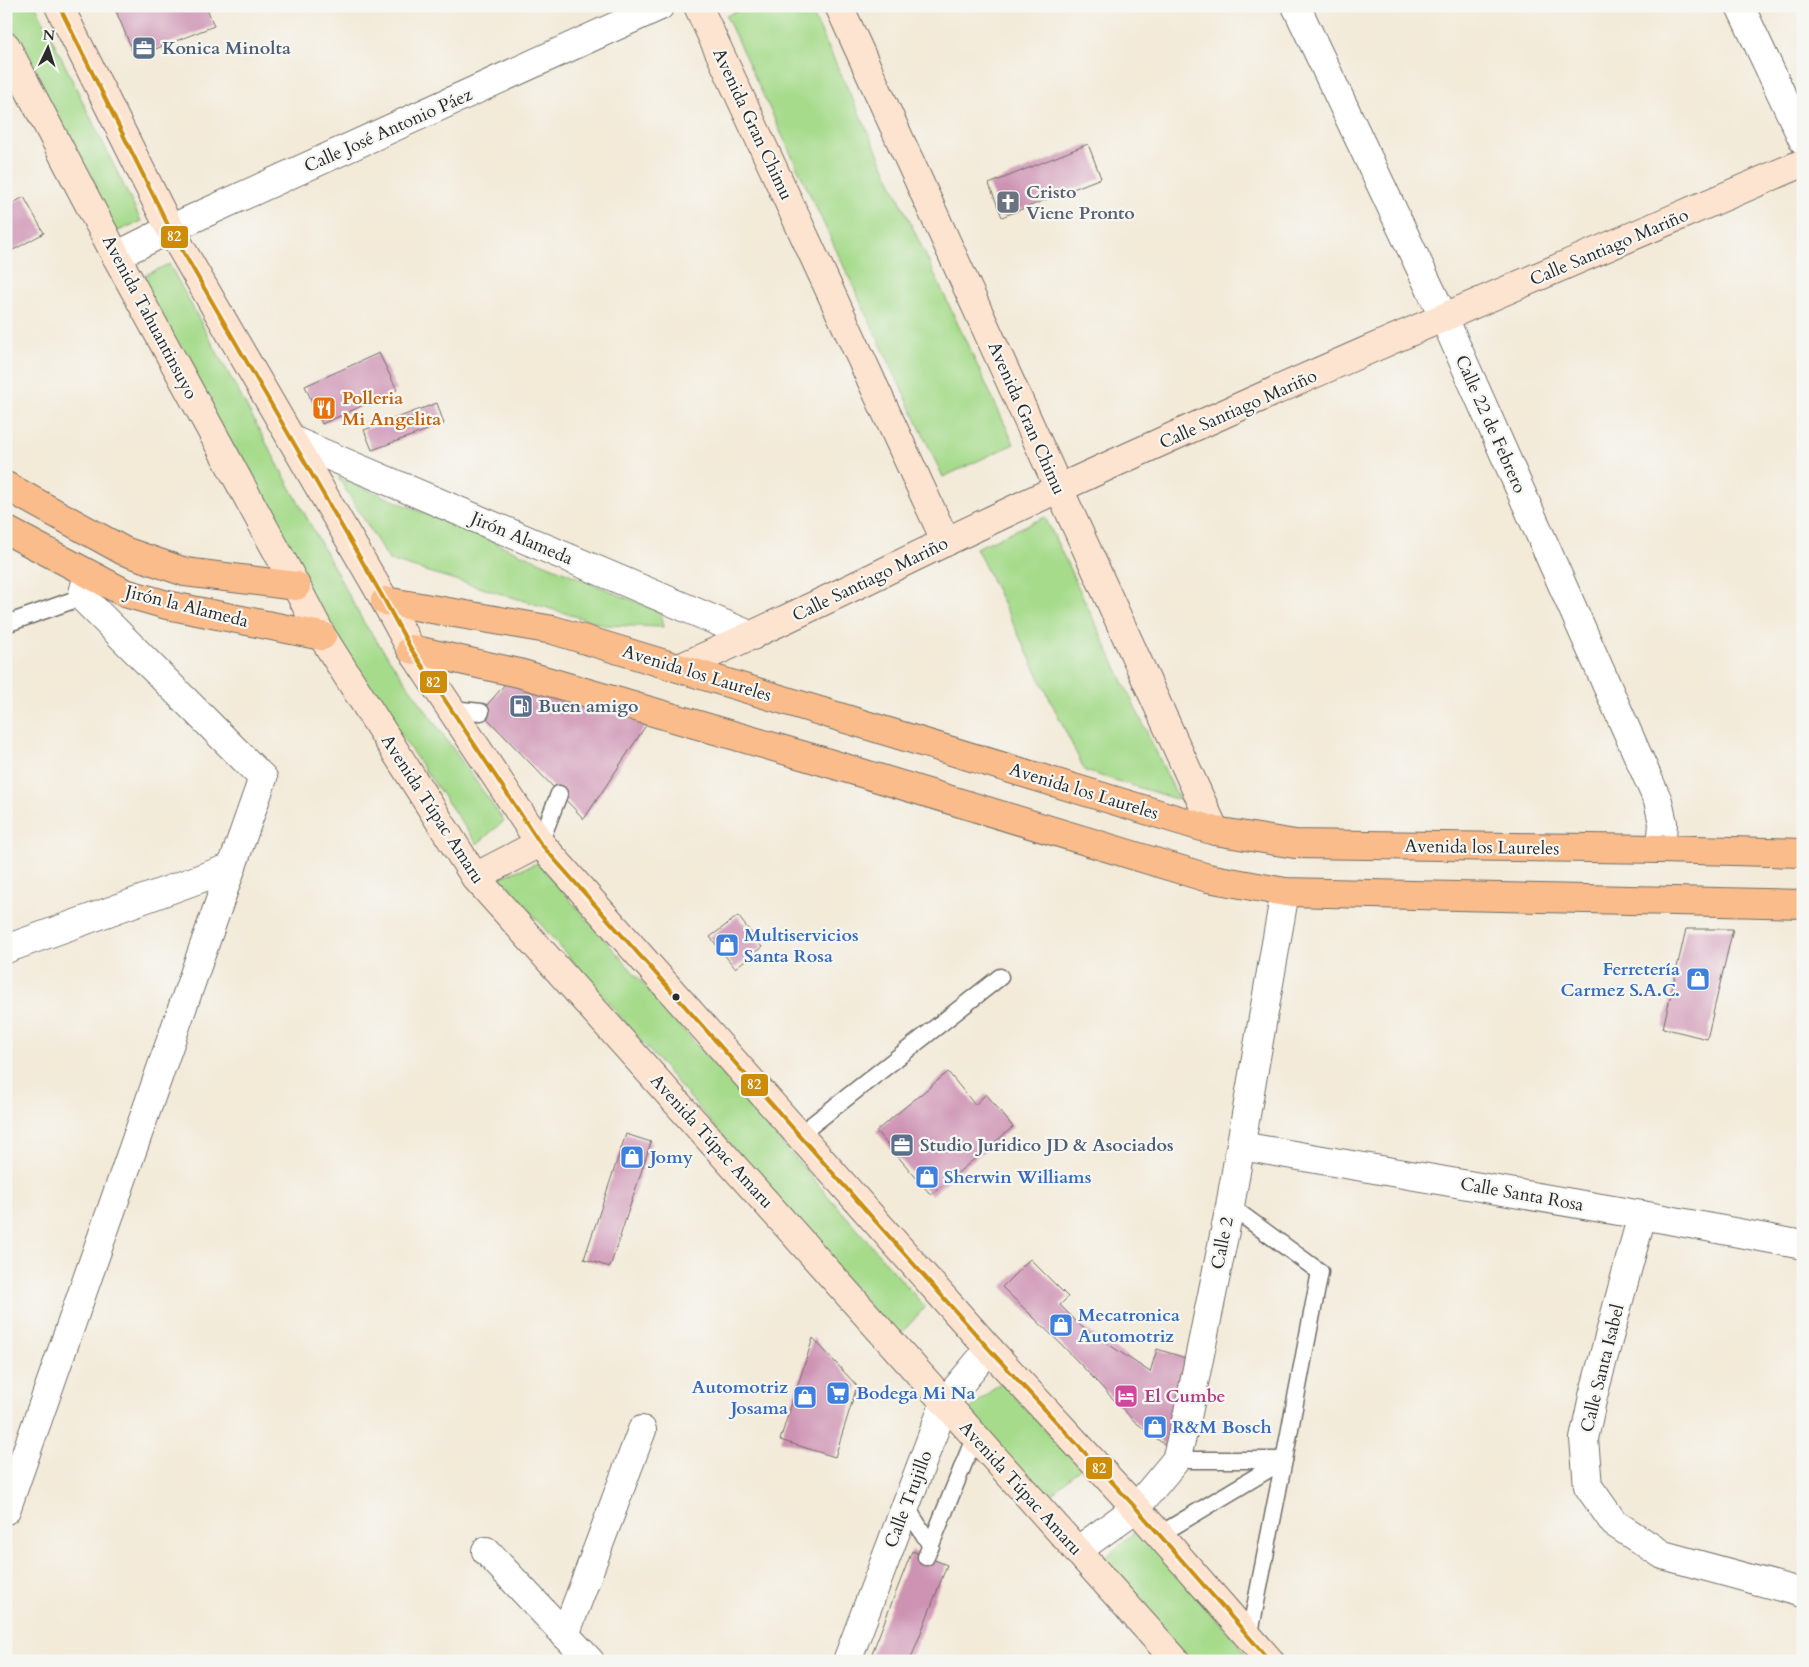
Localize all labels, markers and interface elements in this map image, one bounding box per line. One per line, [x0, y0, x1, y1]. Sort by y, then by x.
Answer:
north arrow [22, 22, 72, 72]
text: N [42, 26, 56, 45]
office icon: Konica Minolta [131, 35, 157, 61]
place label: Konica Minolta [162, 36, 291, 61]
street label: Avenida Gran Chimu [706, 44, 799, 204]
street label: Calle José Antonio Páez [300, 82, 476, 179]
place label: Cristo Viene Pronto [1026, 180, 1135, 226]
church icon: Cristo Viene Pronto [995, 189, 1021, 215]
street label: Calle Santiago Mariño [1526, 203, 1693, 292]
line badge: 82 [160, 225, 189, 249]
text: 82 [167, 227, 181, 246]
street label: Avenida Tahuantinsuyo [96, 231, 204, 404]
street label: Avenida Gran Chimu [982, 338, 1072, 499]
street label: Calle 22 de Febrero [1449, 351, 1532, 497]
street label: Calle Santiago Mariño [1155, 363, 1321, 455]
place label: Polleria Mi Angelita [342, 386, 441, 432]
restaurant icon: Polleria Mi Angelita [311, 395, 337, 421]
street label: Jirón Alameda [464, 505, 577, 571]
street label: Calle Santiago Mariño [788, 531, 952, 628]
street label: Jirón la Alameda [120, 578, 251, 634]
street label: Avenida los Laureles [619, 639, 775, 708]
line badge: 82 [419, 670, 448, 694]
text: 82 [426, 673, 440, 692]
fuel station icon: Buen amigo [508, 693, 534, 719]
place label: Buen amigo [538, 694, 638, 719]
street label: Avenida Túpac Amaru [375, 730, 490, 889]
street label: Avenida los Laureles [1006, 757, 1162, 826]
street label: Avenida los Laureles [1404, 834, 1560, 861]
place label: Multiservicios Santa Rosa [744, 923, 859, 969]
shop icon: Multiservicios Santa Rosa [714, 932, 740, 958]
place label: Ferretería Carmez S.A.C. [1560, 957, 1680, 1003]
shop icon: Ferretería Carmez S.A.C. [1685, 966, 1711, 992]
unlabelled marker [671, 992, 681, 1002]
street label: Avenida Túpac Amaru [644, 1069, 779, 1214]
line badge: 82 [740, 1073, 769, 1097]
text: 82 [747, 1075, 761, 1094]
office icon: Studio Juridico JD & Asociados [889, 1132, 915, 1158]
place label: Studio Juridico JD & Asociados [920, 1133, 1174, 1158]
shop icon: Jomy [619, 1144, 645, 1170]
place label: Jomy [647, 1145, 694, 1170]
shop icon: Sherwin Williams [914, 1164, 940, 1190]
place label: Sherwin Williams [944, 1165, 1091, 1190]
street label: Calle Santa Rosa [1458, 1171, 1586, 1218]
street label: Calle 2 [1205, 1215, 1240, 1271]
street label: Calle Santa Isabel [1574, 1301, 1631, 1435]
place label: Mecatronica Automotriz [1078, 1303, 1180, 1349]
shop icon: Mecatronica Automotriz [1048, 1312, 1074, 1338]
place label: Automotriz Josama [692, 1375, 788, 1421]
supermarket icon: Bodega Mi Na [825, 1380, 851, 1406]
place label: Bodega Mi Na [856, 1381, 975, 1406]
hotel icon: El Cumbe [1113, 1383, 1139, 1409]
shop icon: Automotriz Josama [792, 1384, 818, 1410]
place label: El Cumbe [1144, 1384, 1225, 1409]
shop icon: R&M Bosch [1142, 1414, 1168, 1440]
place label: R&M Bosch [1172, 1415, 1272, 1440]
street label: Avenida Túpac Amaru [953, 1416, 1088, 1561]
street label: Calle Trujillo [878, 1447, 939, 1551]
line badge: 82 [1085, 1456, 1113, 1480]
text: 82 [1092, 1459, 1106, 1478]

